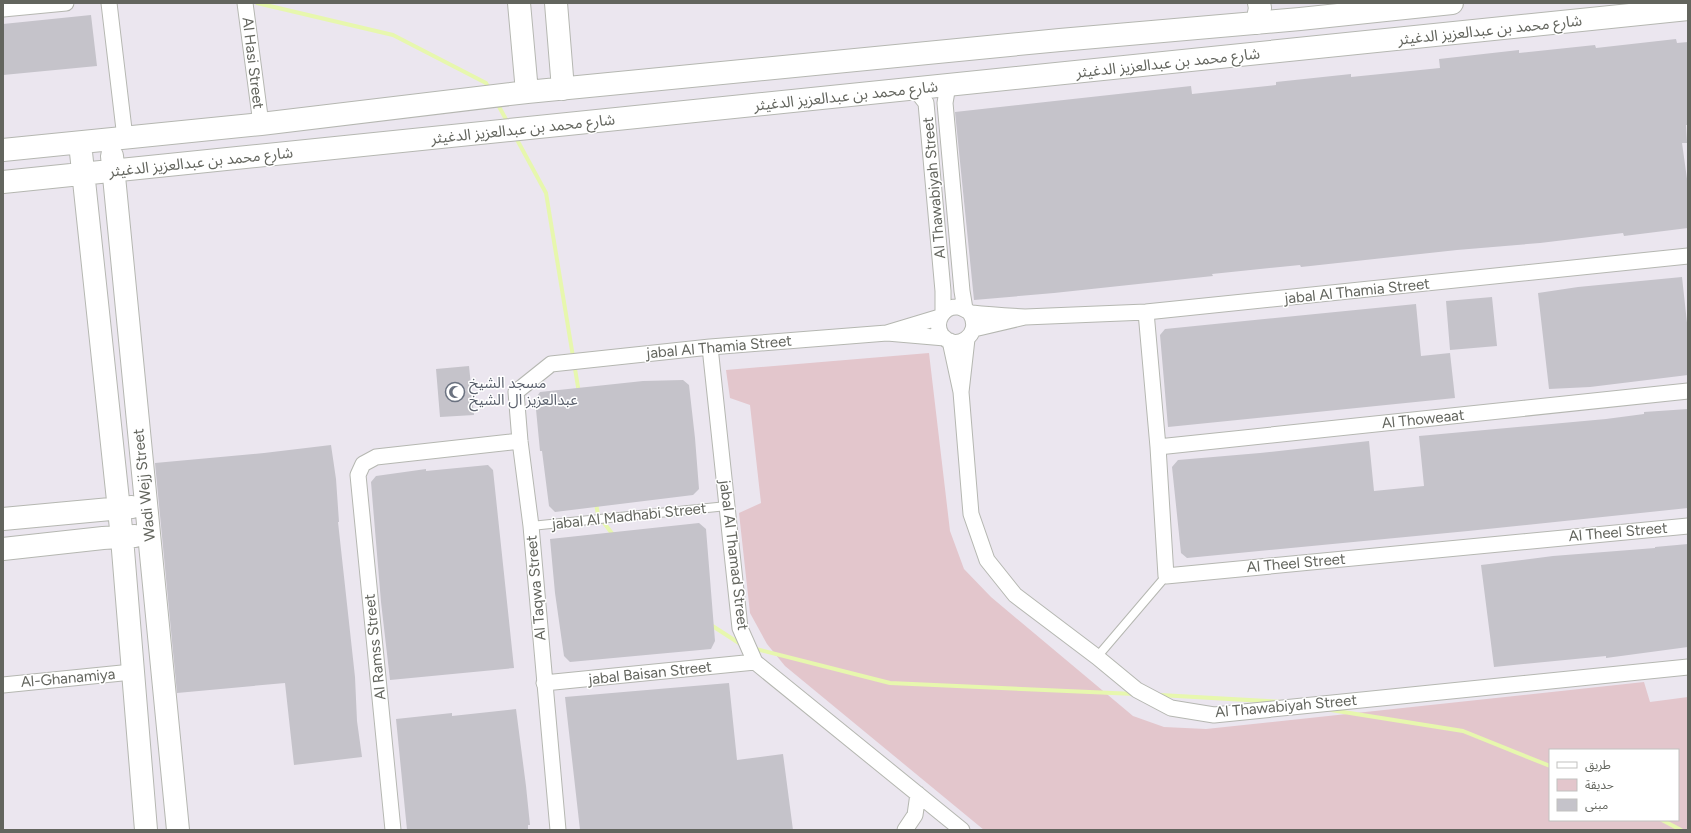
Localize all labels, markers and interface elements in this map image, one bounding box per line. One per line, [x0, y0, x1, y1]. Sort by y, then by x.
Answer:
street label: شارع محمد بن عبدالعزيز الدغيثر [1396, 11, 1584, 52]
street label: Al Hasi Street [238, 16, 268, 110]
street label: شارع محمد بن عبدالعزيز الدغيثر [1074, 44, 1262, 85]
street label: شارع محمد بن عبدالعزيز الدغيثر [752, 77, 940, 118]
street label: شارع محمد بن عبدالعزيز الدغيثر [429, 110, 617, 151]
street label: Al Thawabiyah Street [919, 116, 949, 260]
street label: شارع محمد بن عبدالعزيز الدغيثر [107, 143, 295, 184]
street label: jabal Al Thamia Street [1282, 274, 1431, 308]
street label: jabal Al Thamia Street [644, 332, 793, 362]
place label: مسجد الشيخ عبدالعزيز ال الشيخ [469, 374, 578, 412]
mosque icon: مسجد الشيخ عبدالعزيز ال الشيخ [444, 381, 466, 403]
street label: Al Thoweaat [1381, 406, 1466, 432]
street label: Wadi Wejj Street [129, 427, 159, 542]
street label: jabal Al Thamad Street [716, 478, 752, 632]
street label: jabal Al Madhabi Street [550, 499, 708, 533]
street label: Al Theel Street [1568, 519, 1669, 545]
street label: Al Taqwa Street [522, 534, 550, 641]
street label: Al Theel Street [1246, 550, 1347, 576]
street label: Al Ramss Street [360, 593, 390, 701]
street label: jabal Baisan Street [586, 658, 713, 689]
street label: Al-Ghanamiya [20, 665, 116, 691]
street label: Al Thawabiyah Street [1214, 691, 1358, 721]
legend [1549, 749, 1679, 821]
text: طريق [1585, 758, 1611, 773]
text: حديقة [1585, 778, 1614, 792]
text: مبنى [1585, 798, 1608, 812]

